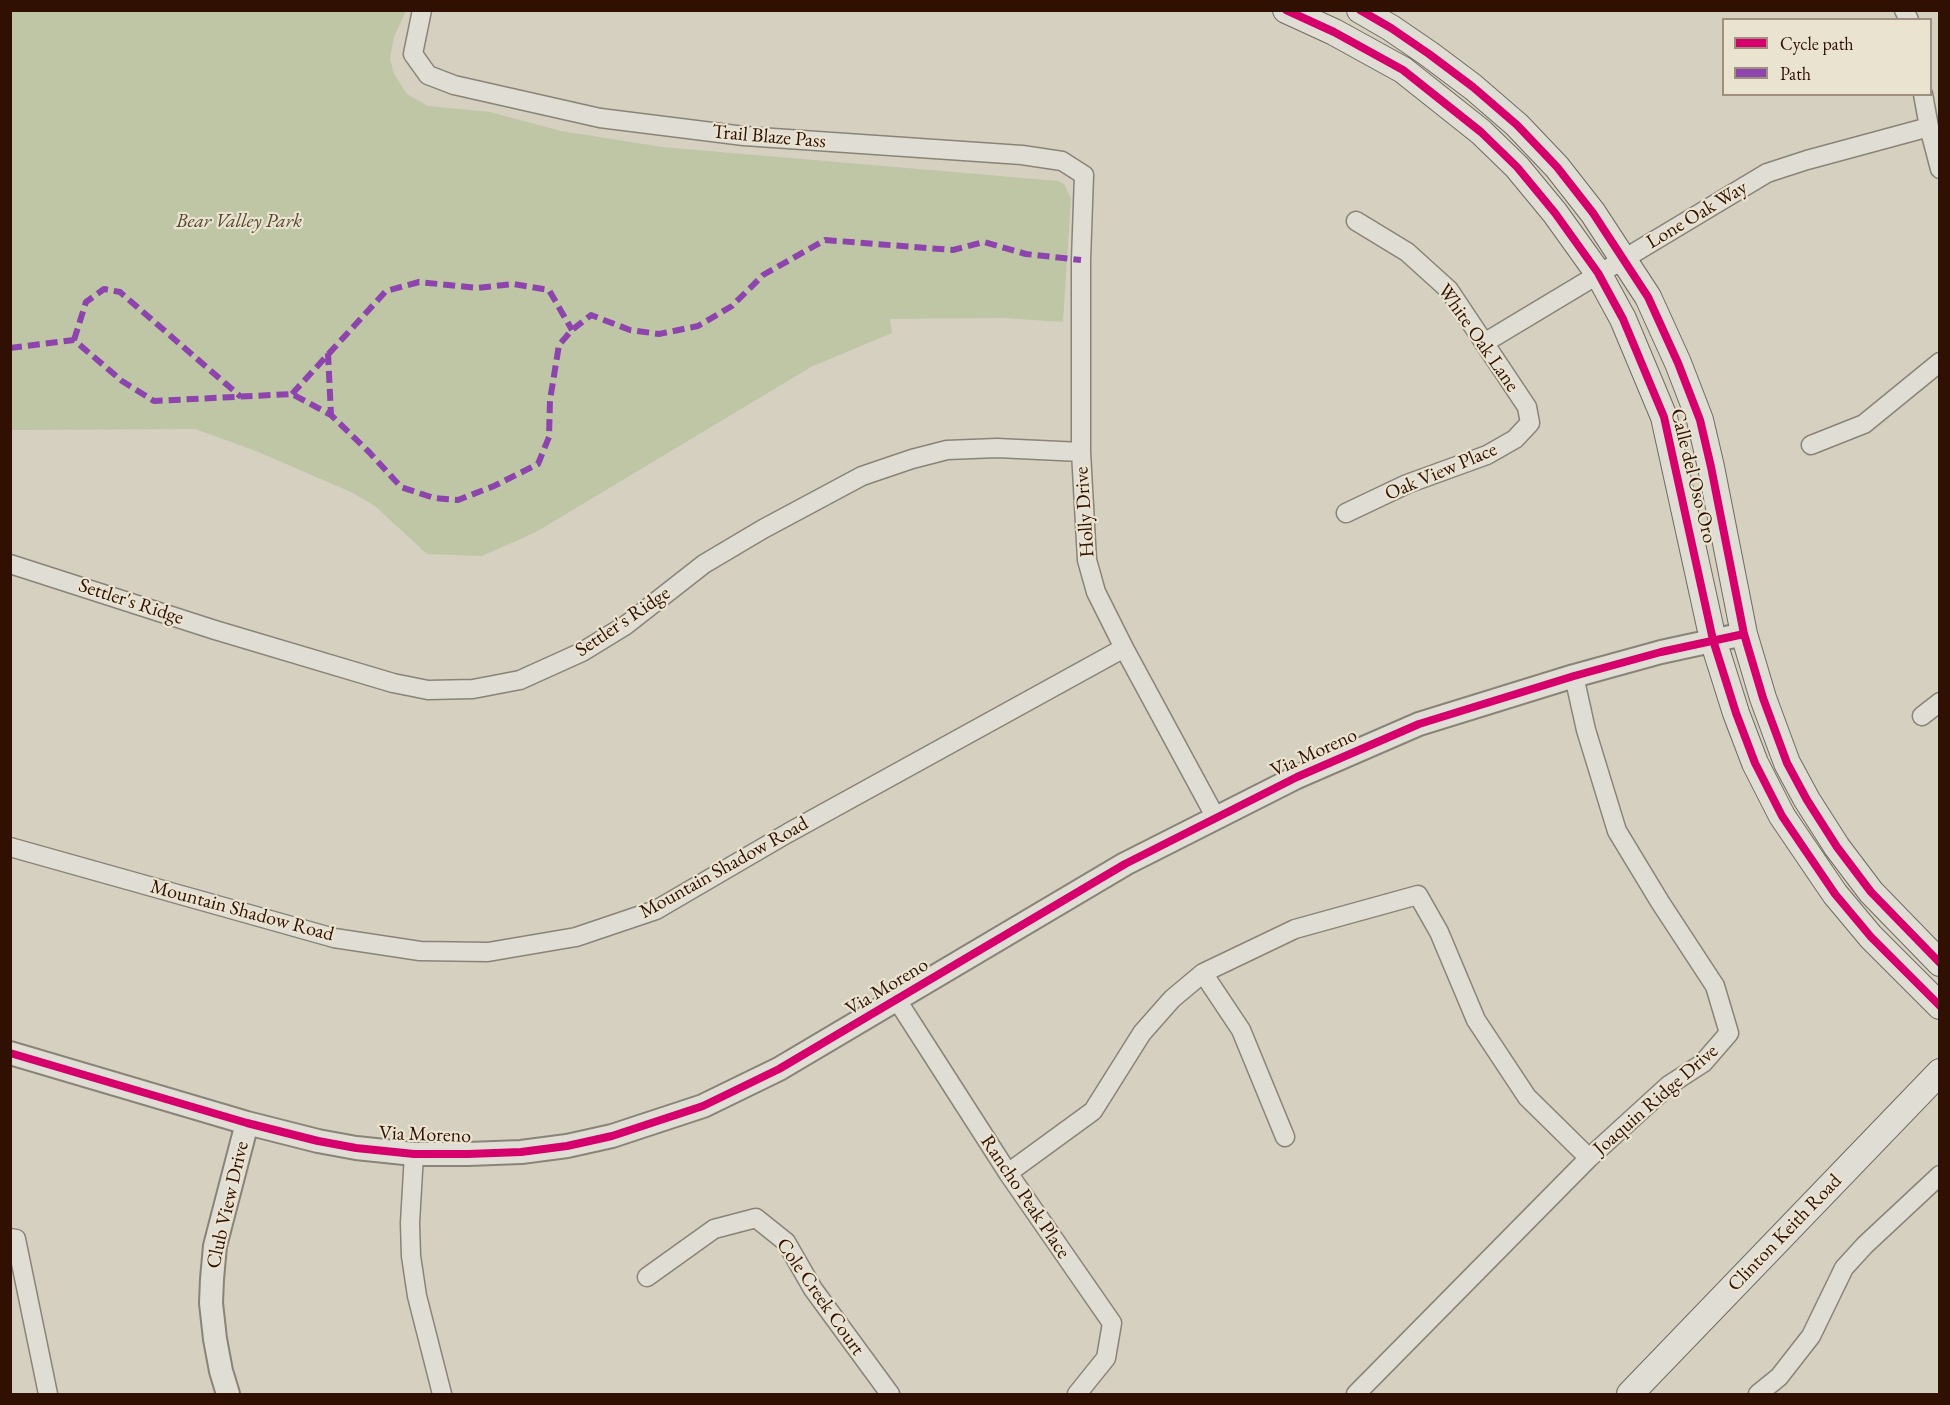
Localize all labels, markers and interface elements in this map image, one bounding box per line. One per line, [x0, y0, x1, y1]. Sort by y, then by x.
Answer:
legend [1722, 18, 1932, 96]
text: Cycle path [1780, 32, 1854, 55]
text: Path [1780, 62, 1811, 85]
street label: Trail Blaze Pass [711, 120, 827, 154]
street label: Lone Oak Way [1642, 176, 1752, 254]
park label: Bear Valley Park [176, 210, 302, 234]
street label: White Oak Lane [1432, 279, 1524, 397]
street label: Calle del Oso Oro [1665, 406, 1721, 546]
street label: Oak View Place [1381, 438, 1501, 506]
street label: Holly Drive [1070, 466, 1100, 558]
street label: Settler's Ridge [75, 574, 187, 630]
street label: Settler's Ridge [571, 582, 675, 662]
street label: Via Moreno [1267, 723, 1361, 783]
street label: Mountain Shadow Road [635, 812, 813, 924]
street label: Mountain Shadow Road [148, 875, 336, 947]
street label: Via Moreno [841, 953, 933, 1021]
street label: Joaquin Ridge Drive [1589, 1039, 1723, 1161]
street label: Via Moreno [378, 1121, 472, 1149]
street label: Rancho Peak Place [975, 1131, 1075, 1263]
street label: Club View Drive [202, 1139, 254, 1271]
street label: Clinton Keith Road [1723, 1169, 1847, 1297]
street label: Cole Creek Court [771, 1234, 869, 1360]

